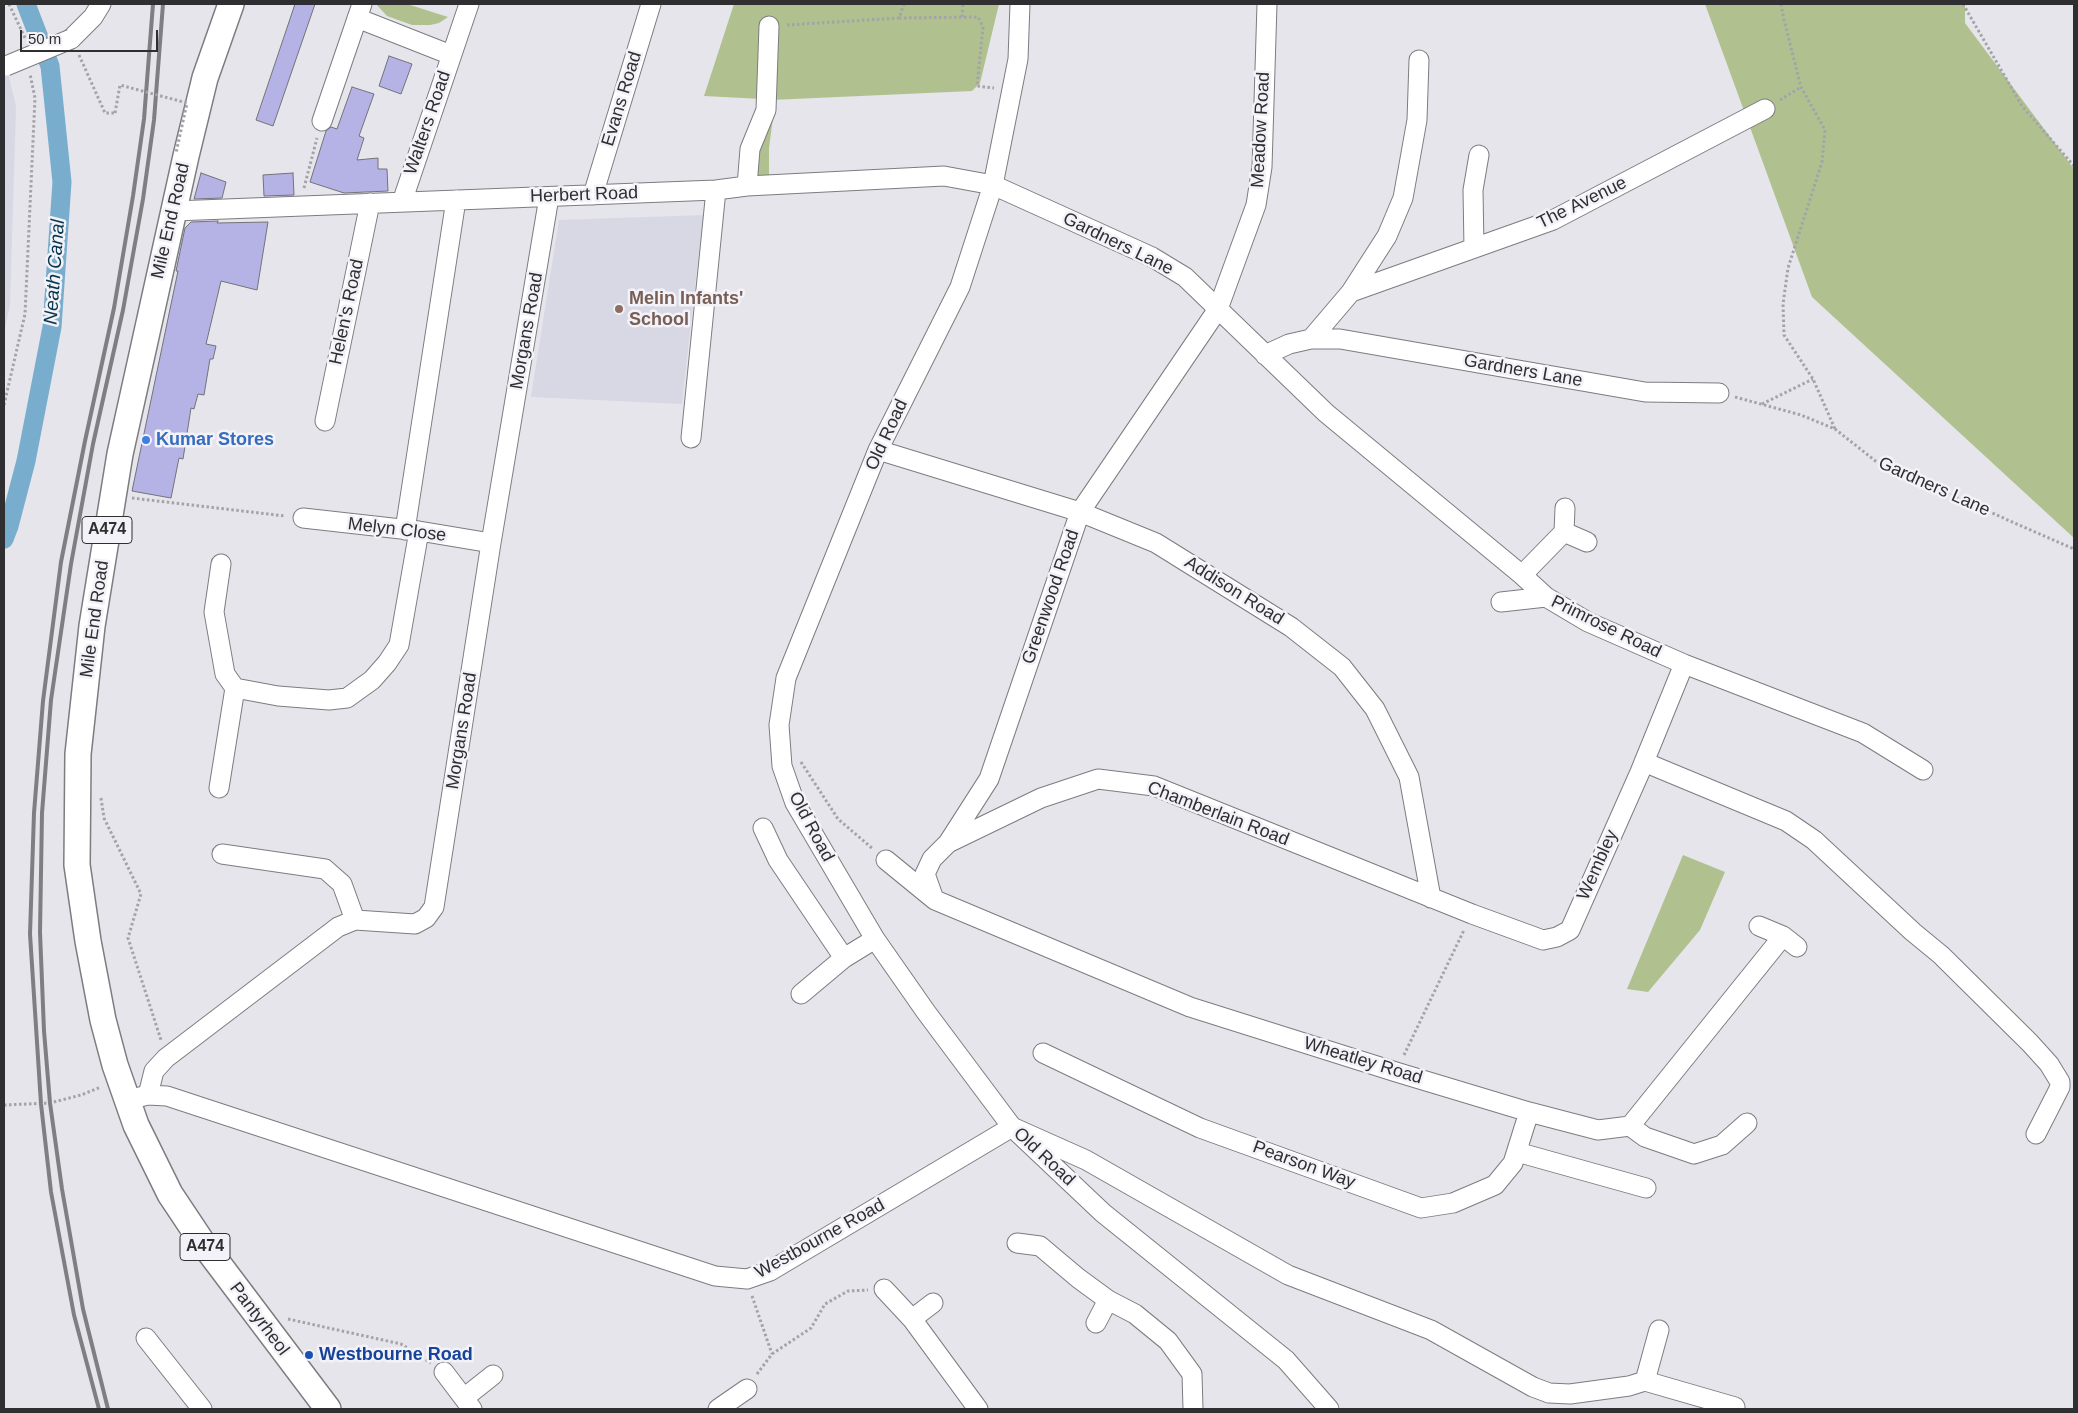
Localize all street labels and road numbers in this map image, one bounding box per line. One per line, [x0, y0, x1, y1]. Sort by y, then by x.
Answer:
street label: Evans Road [597, 49, 647, 149]
street label: Walters Road [400, 68, 456, 178]
street label: Meadow Road [1247, 71, 1275, 189]
street label: Mile End Road [147, 161, 195, 281]
street label: The Avenue [1534, 172, 1630, 234]
street label: Herbert Road [530, 182, 638, 208]
street label: Gardners Lane [1059, 208, 1177, 280]
street label: Helen's Road [325, 257, 369, 367]
street label: Morgans Road [506, 271, 548, 391]
street label: Gardners Lane [1462, 350, 1584, 392]
street label: Old Road [861, 396, 913, 474]
street label: Gardners Lane [1875, 453, 1993, 521]
street label: Melyn Close [347, 513, 447, 547]
road number: A474 [82, 516, 132, 544]
street label: Greenwood Road [1018, 527, 1084, 667]
street label: Addison Road [1180, 552, 1288, 630]
street label: Mile End Road [76, 559, 114, 679]
street label: Primrose Road [1547, 591, 1665, 663]
street label: Morgans Road [442, 671, 482, 791]
street label: Chamberlain Road [1144, 777, 1292, 851]
street label: Old Road [784, 788, 838, 866]
street label: Wembley [1573, 826, 1623, 904]
street label: Wheatley Road [1301, 1033, 1425, 1089]
street label: Old Road [1009, 1123, 1079, 1191]
street label: Pearson Way [1250, 1136, 1358, 1194]
street label: Westbourne Road [751, 1194, 889, 1284]
road number: A474 [180, 1234, 230, 1260]
street label: Pantyrheol [224, 1278, 294, 1360]

